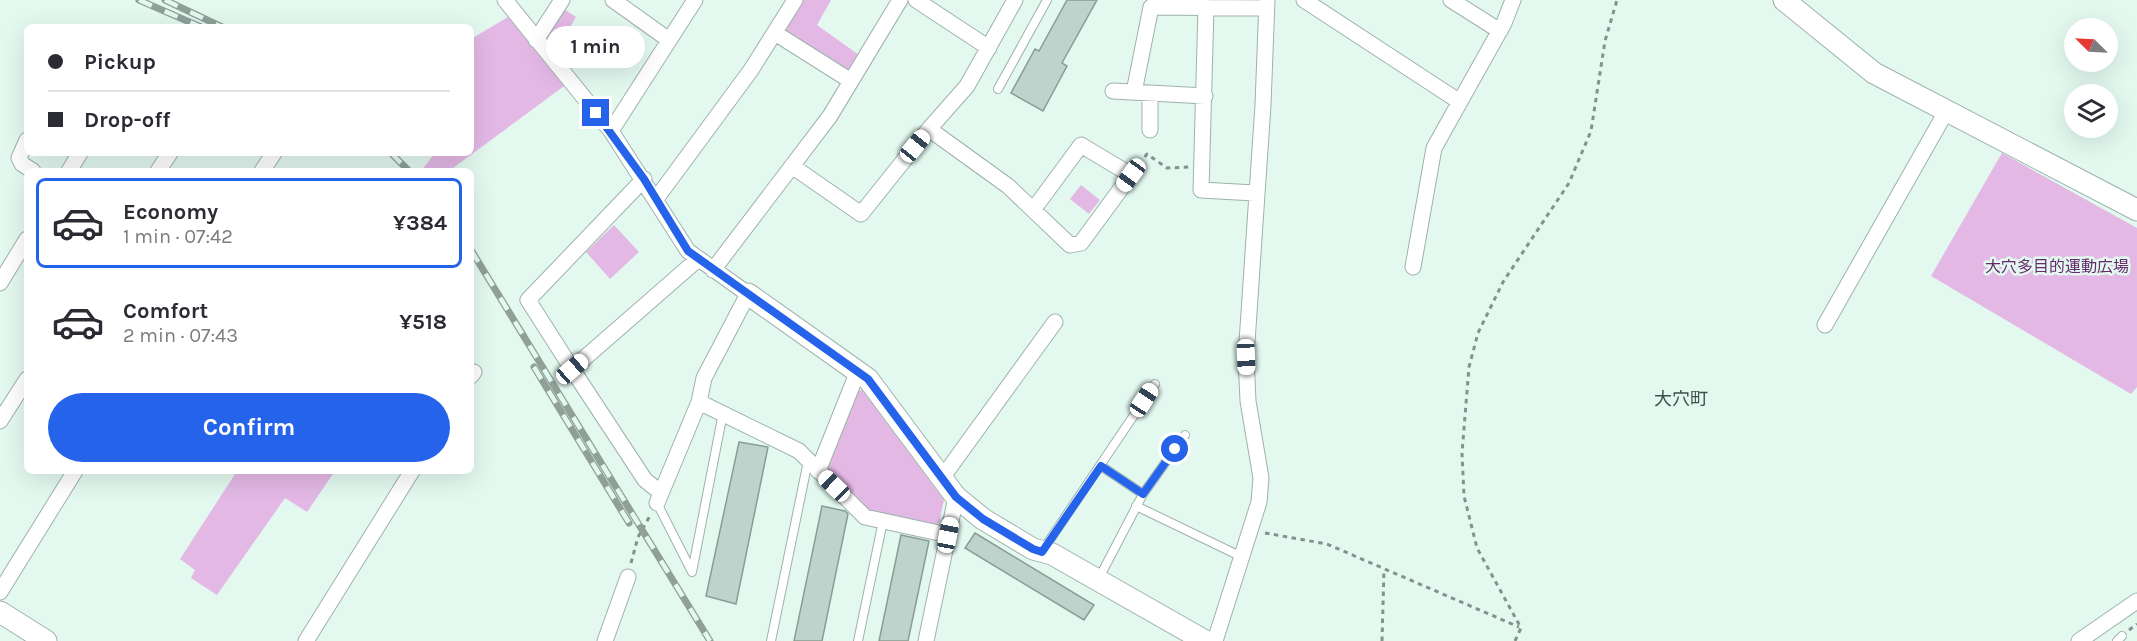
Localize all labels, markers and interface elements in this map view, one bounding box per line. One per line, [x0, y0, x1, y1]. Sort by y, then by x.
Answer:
north arrow [2064, 18, 2118, 72]
map controls [2064, 18, 2118, 138]
callout: 1 min [546, 26, 646, 68]
text: 1 min [570, 35, 621, 58]
text: Pickup [84, 49, 156, 75]
button: layers [2064, 84, 2118, 138]
route end [582, 99, 609, 126]
text: Drop-off [84, 107, 170, 133]
car [897, 126, 933, 166]
car [1113, 155, 1149, 195]
icon: car [51, 196, 105, 250]
text: Economy [123, 199, 218, 225]
text: ¥384 [393, 210, 447, 236]
text: 1 min · 07:42 [123, 225, 233, 248]
park label: 大穴多目的運動広場 [1985, 257, 2129, 276]
icon: car [51, 295, 105, 349]
text: Comfort [123, 298, 208, 324]
text: ¥518 [399, 309, 447, 335]
text: 2 min · 07:43 [123, 324, 238, 347]
car [1236, 339, 1256, 375]
car [553, 350, 591, 388]
car [1127, 380, 1161, 420]
district label: 大穴町 [1654, 388, 1708, 410]
button: Confirm [48, 393, 450, 462]
route start [1161, 435, 1188, 462]
car [815, 467, 853, 505]
car [936, 516, 960, 554]

